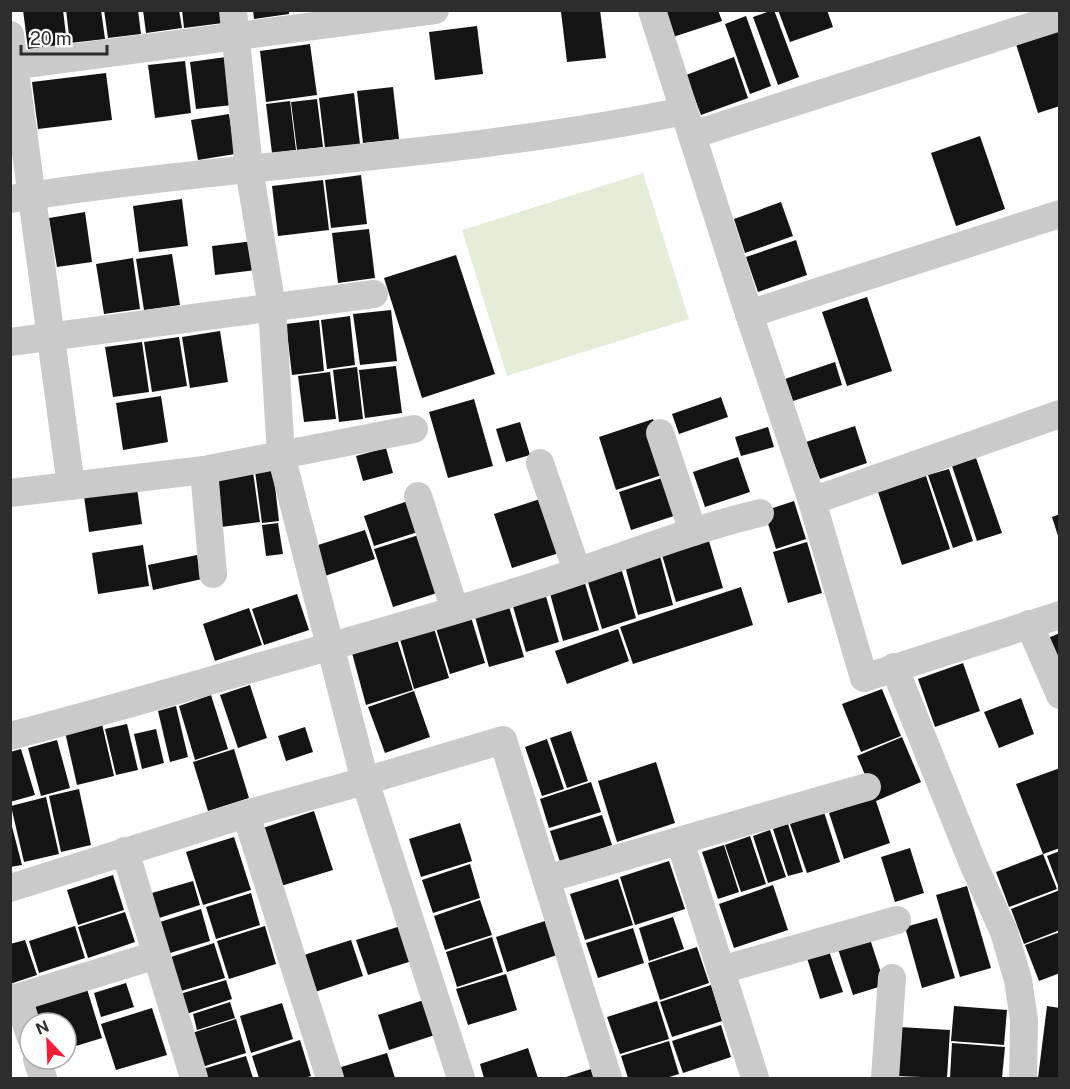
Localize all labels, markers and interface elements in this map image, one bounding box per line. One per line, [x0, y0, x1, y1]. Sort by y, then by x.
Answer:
scale bar [21, 18, 106, 56]
text: 20 m [30, 28, 72, 49]
north arrow [18, 1011, 78, 1071]
text: N [33, 1016, 52, 1039]

